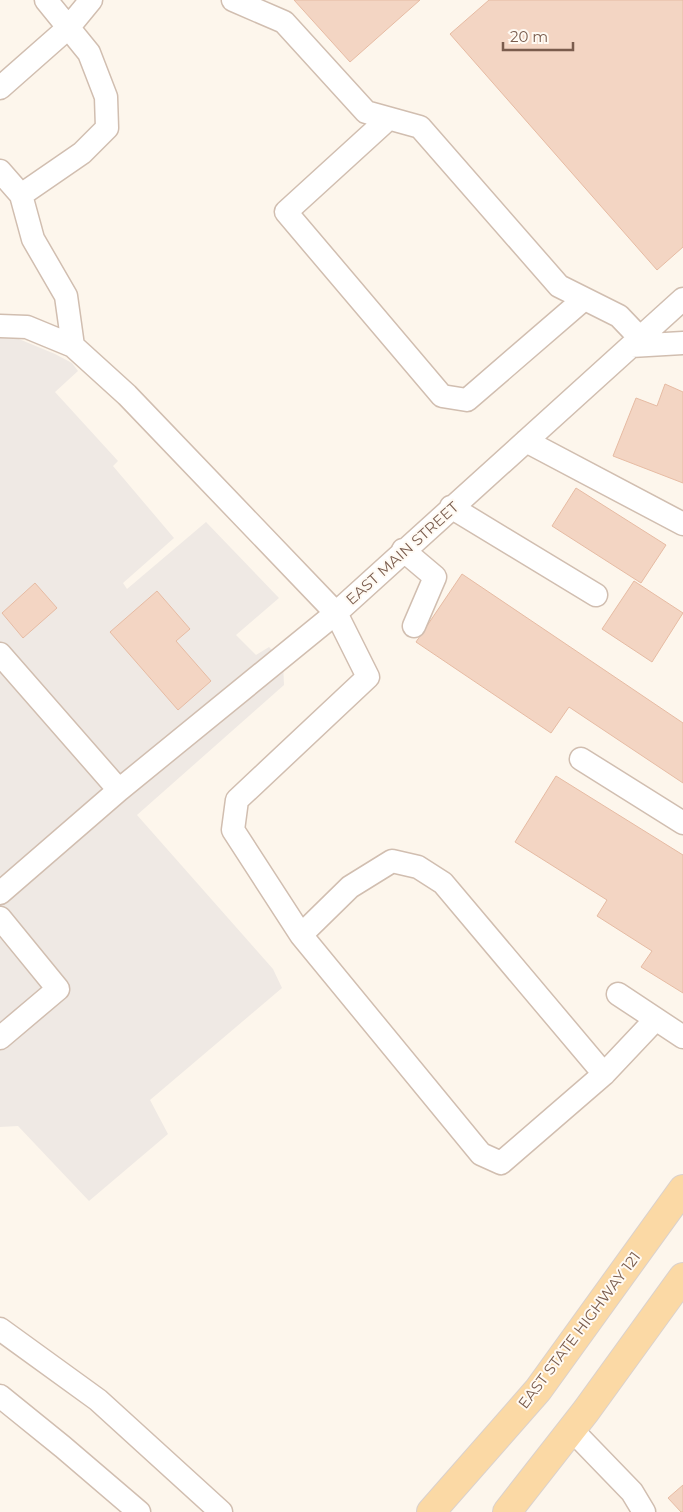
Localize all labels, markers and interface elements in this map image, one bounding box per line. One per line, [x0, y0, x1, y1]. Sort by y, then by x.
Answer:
scale bar [503, 20, 573, 52]
text: 20 m [510, 27, 548, 46]
street label: EAST MAIN STREET [342, 497, 463, 609]
street label: EAST STATE HIGHWAY 121 [514, 1248, 644, 1412]

